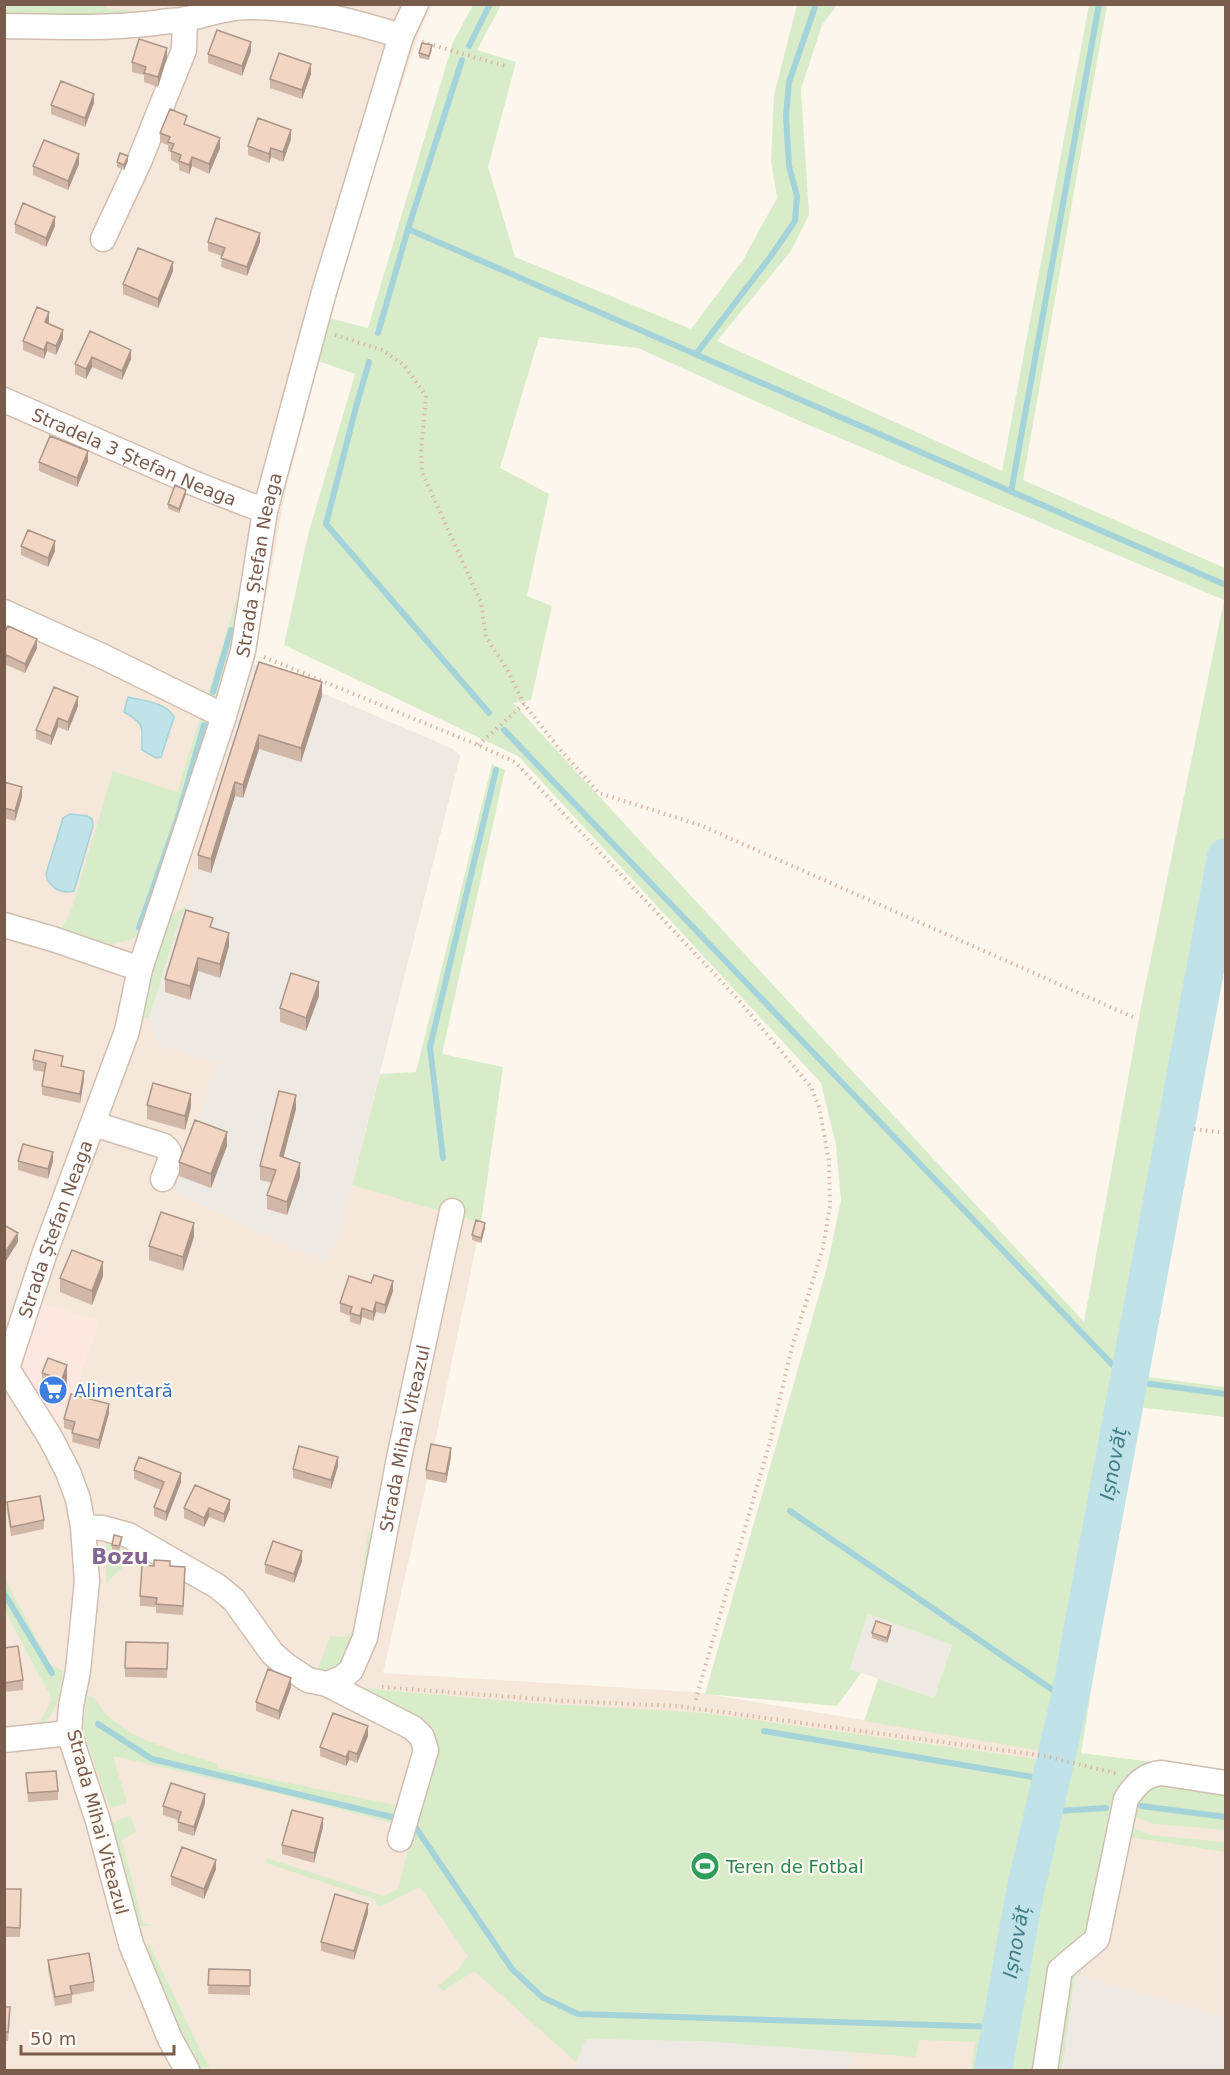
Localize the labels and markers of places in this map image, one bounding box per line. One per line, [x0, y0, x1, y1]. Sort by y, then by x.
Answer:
supermarket icon: Alimentară [37, 1374, 69, 1406]
place label: Alimentară [74, 1380, 173, 1401]
sports icon: Teren de Fotbal [689, 1850, 721, 1882]
place label: Teren de Fotbal [725, 1856, 864, 1877]

